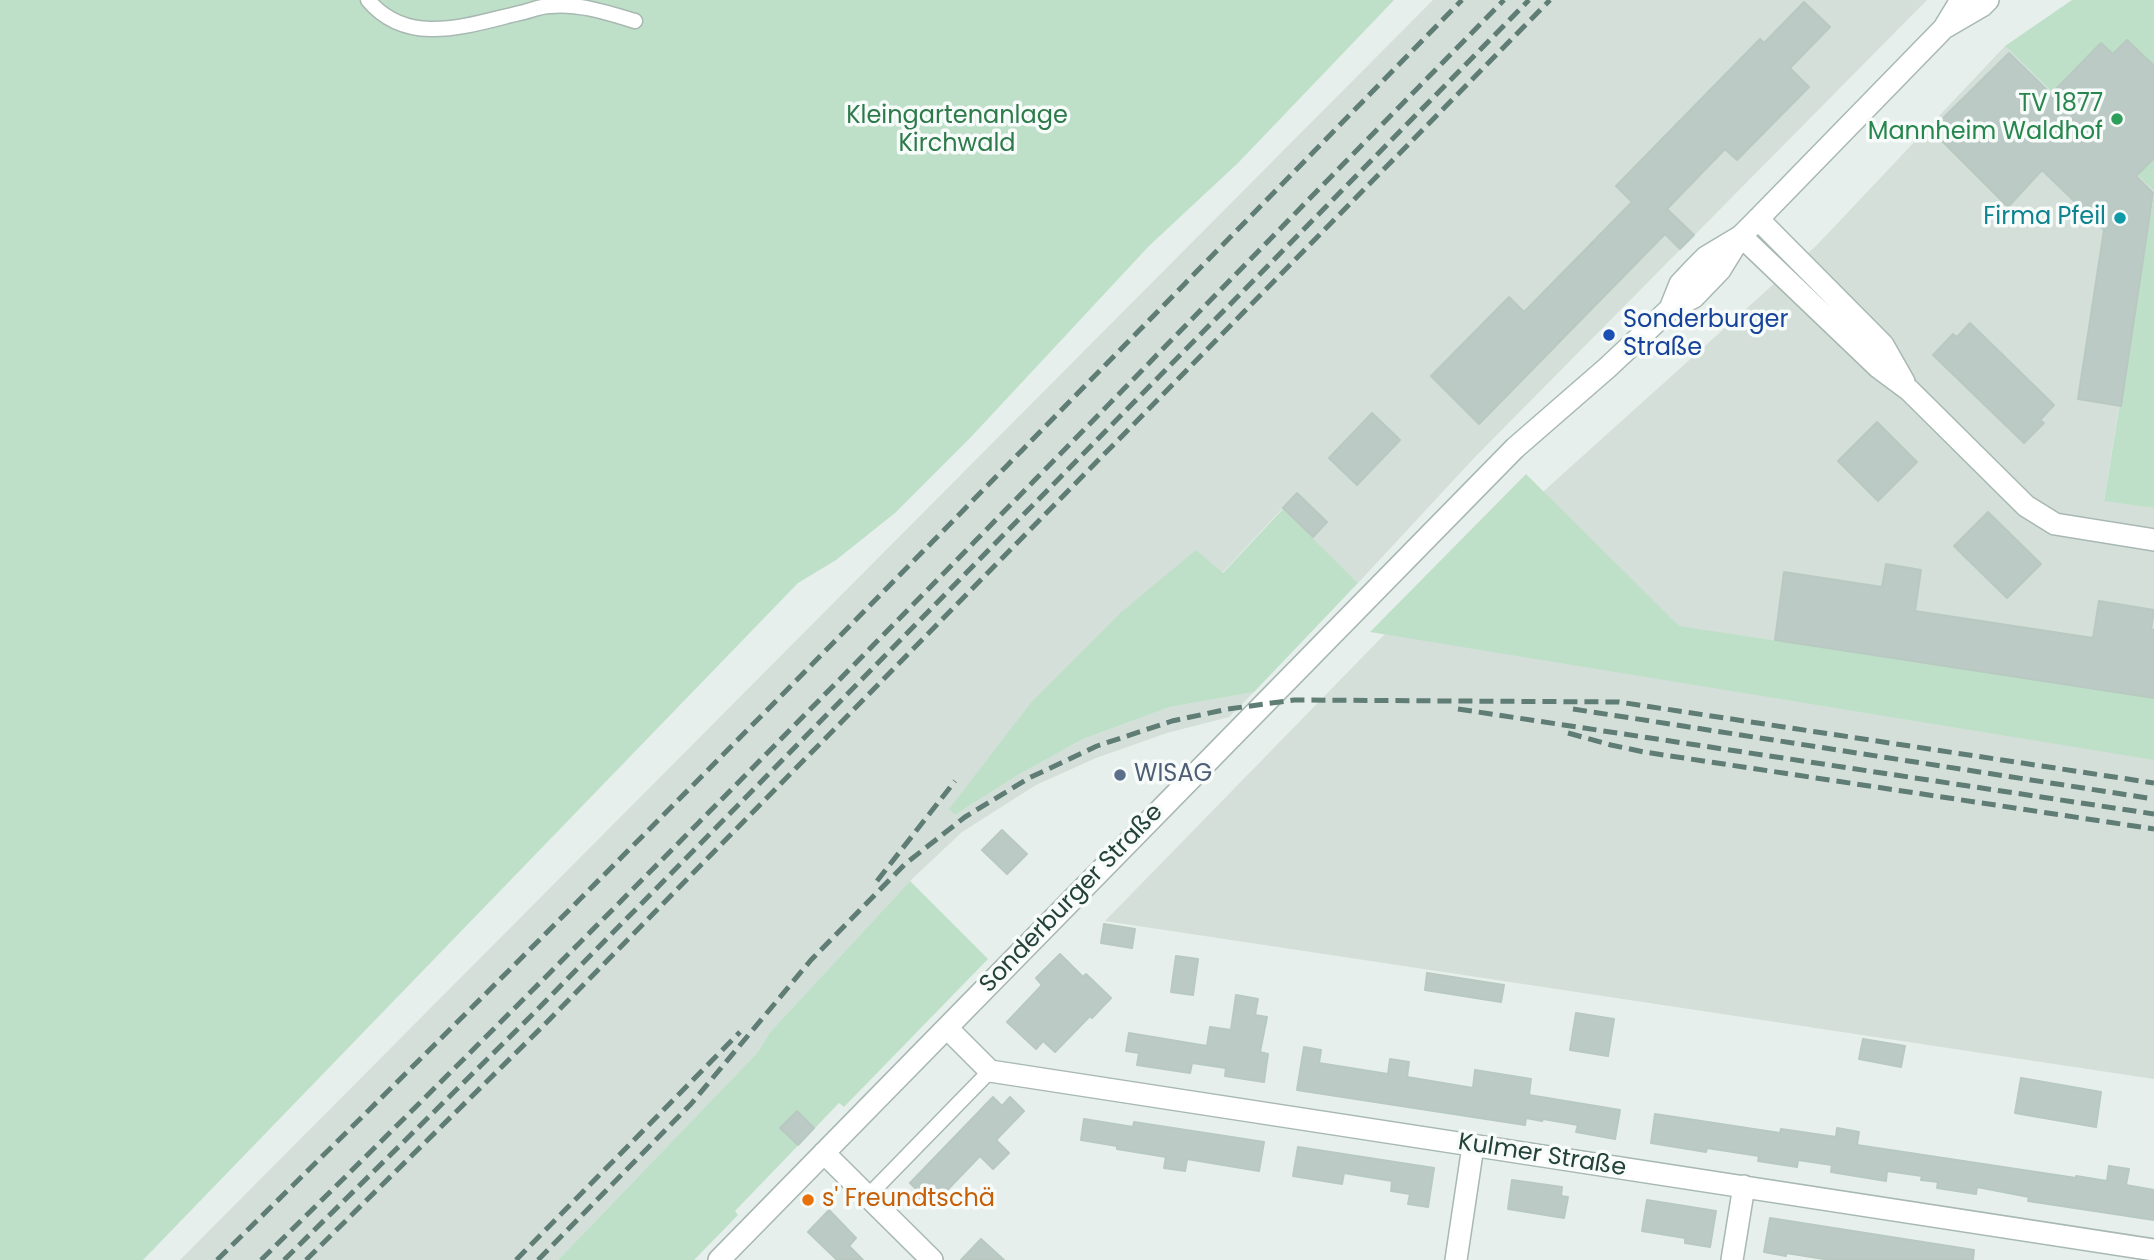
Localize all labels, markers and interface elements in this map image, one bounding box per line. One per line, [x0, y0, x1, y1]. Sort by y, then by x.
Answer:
place label: TV 1877 Mannheim Waldhof [1868, 91, 2103, 147]
park label: Kleingartenanlage Kirchwald [846, 103, 1068, 159]
marker: TV 1877 Mannheim Waldhof [2109, 111, 2125, 127]
place label: Firma Pfeil [1983, 204, 2106, 232]
marker: Firma Pfeil [2112, 210, 2128, 226]
place label: Sonderburger Straße [1623, 307, 1788, 363]
marker: Sonderburger Straße [1601, 327, 1617, 343]
place label: WISAG [1134, 761, 1212, 789]
marker: WISAG [1112, 767, 1128, 783]
street label: Sonderburger Straße [974, 799, 1170, 999]
street label: Kulmer Straße [1456, 1128, 1628, 1184]
place label: s' Freundtschä [822, 1186, 995, 1214]
marker: s' Freundtschä [800, 1192, 816, 1208]

